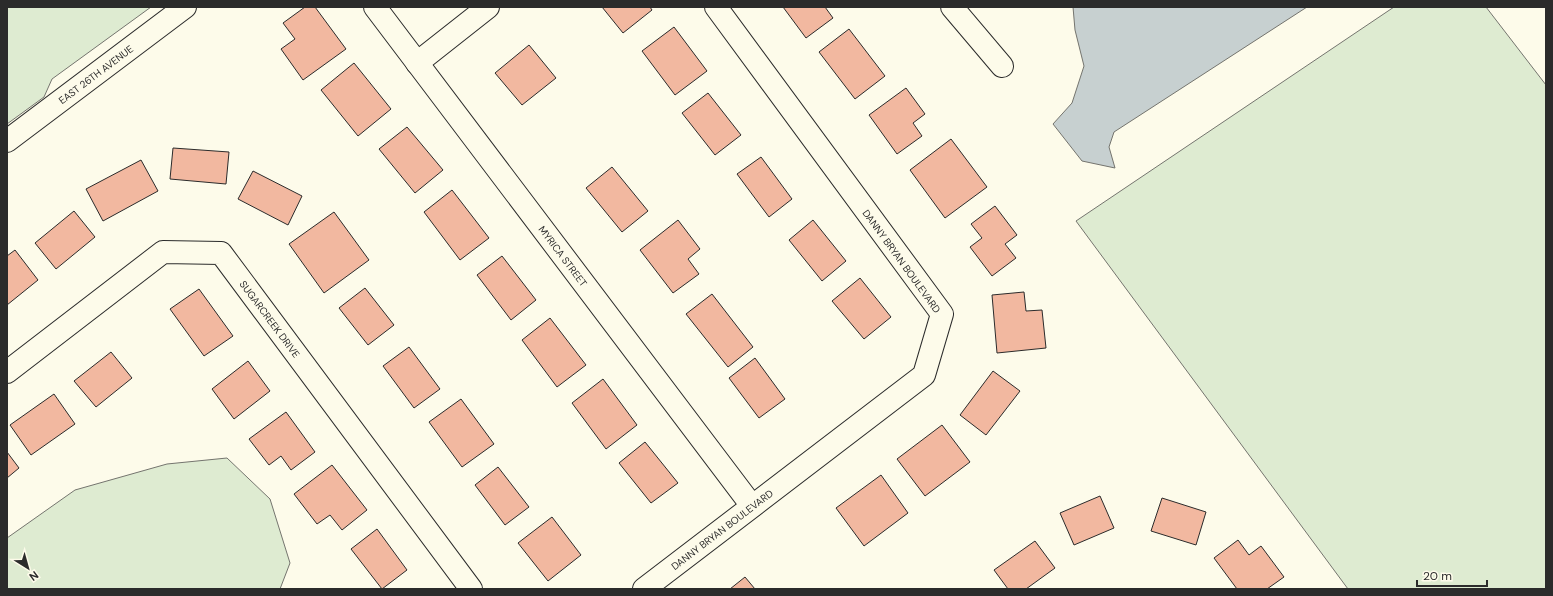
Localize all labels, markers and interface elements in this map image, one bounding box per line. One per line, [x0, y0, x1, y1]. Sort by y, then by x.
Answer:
street label: EAST 26TH AVENUE [56, 42, 136, 107]
street label: DANNY BRYAN BOULEVARD [860, 207, 944, 316]
street label: MYRICA STREET [535, 223, 590, 290]
street label: SUGARCREEK DRIVE [237, 278, 303, 361]
street label: DANNY BRYAN BOULEVARD [669, 487, 776, 573]
north arrow [8, 548, 48, 588]
scale bar [1417, 562, 1487, 588]
text: N [27, 568, 41, 584]
text: 20 m [1423, 568, 1452, 584]

